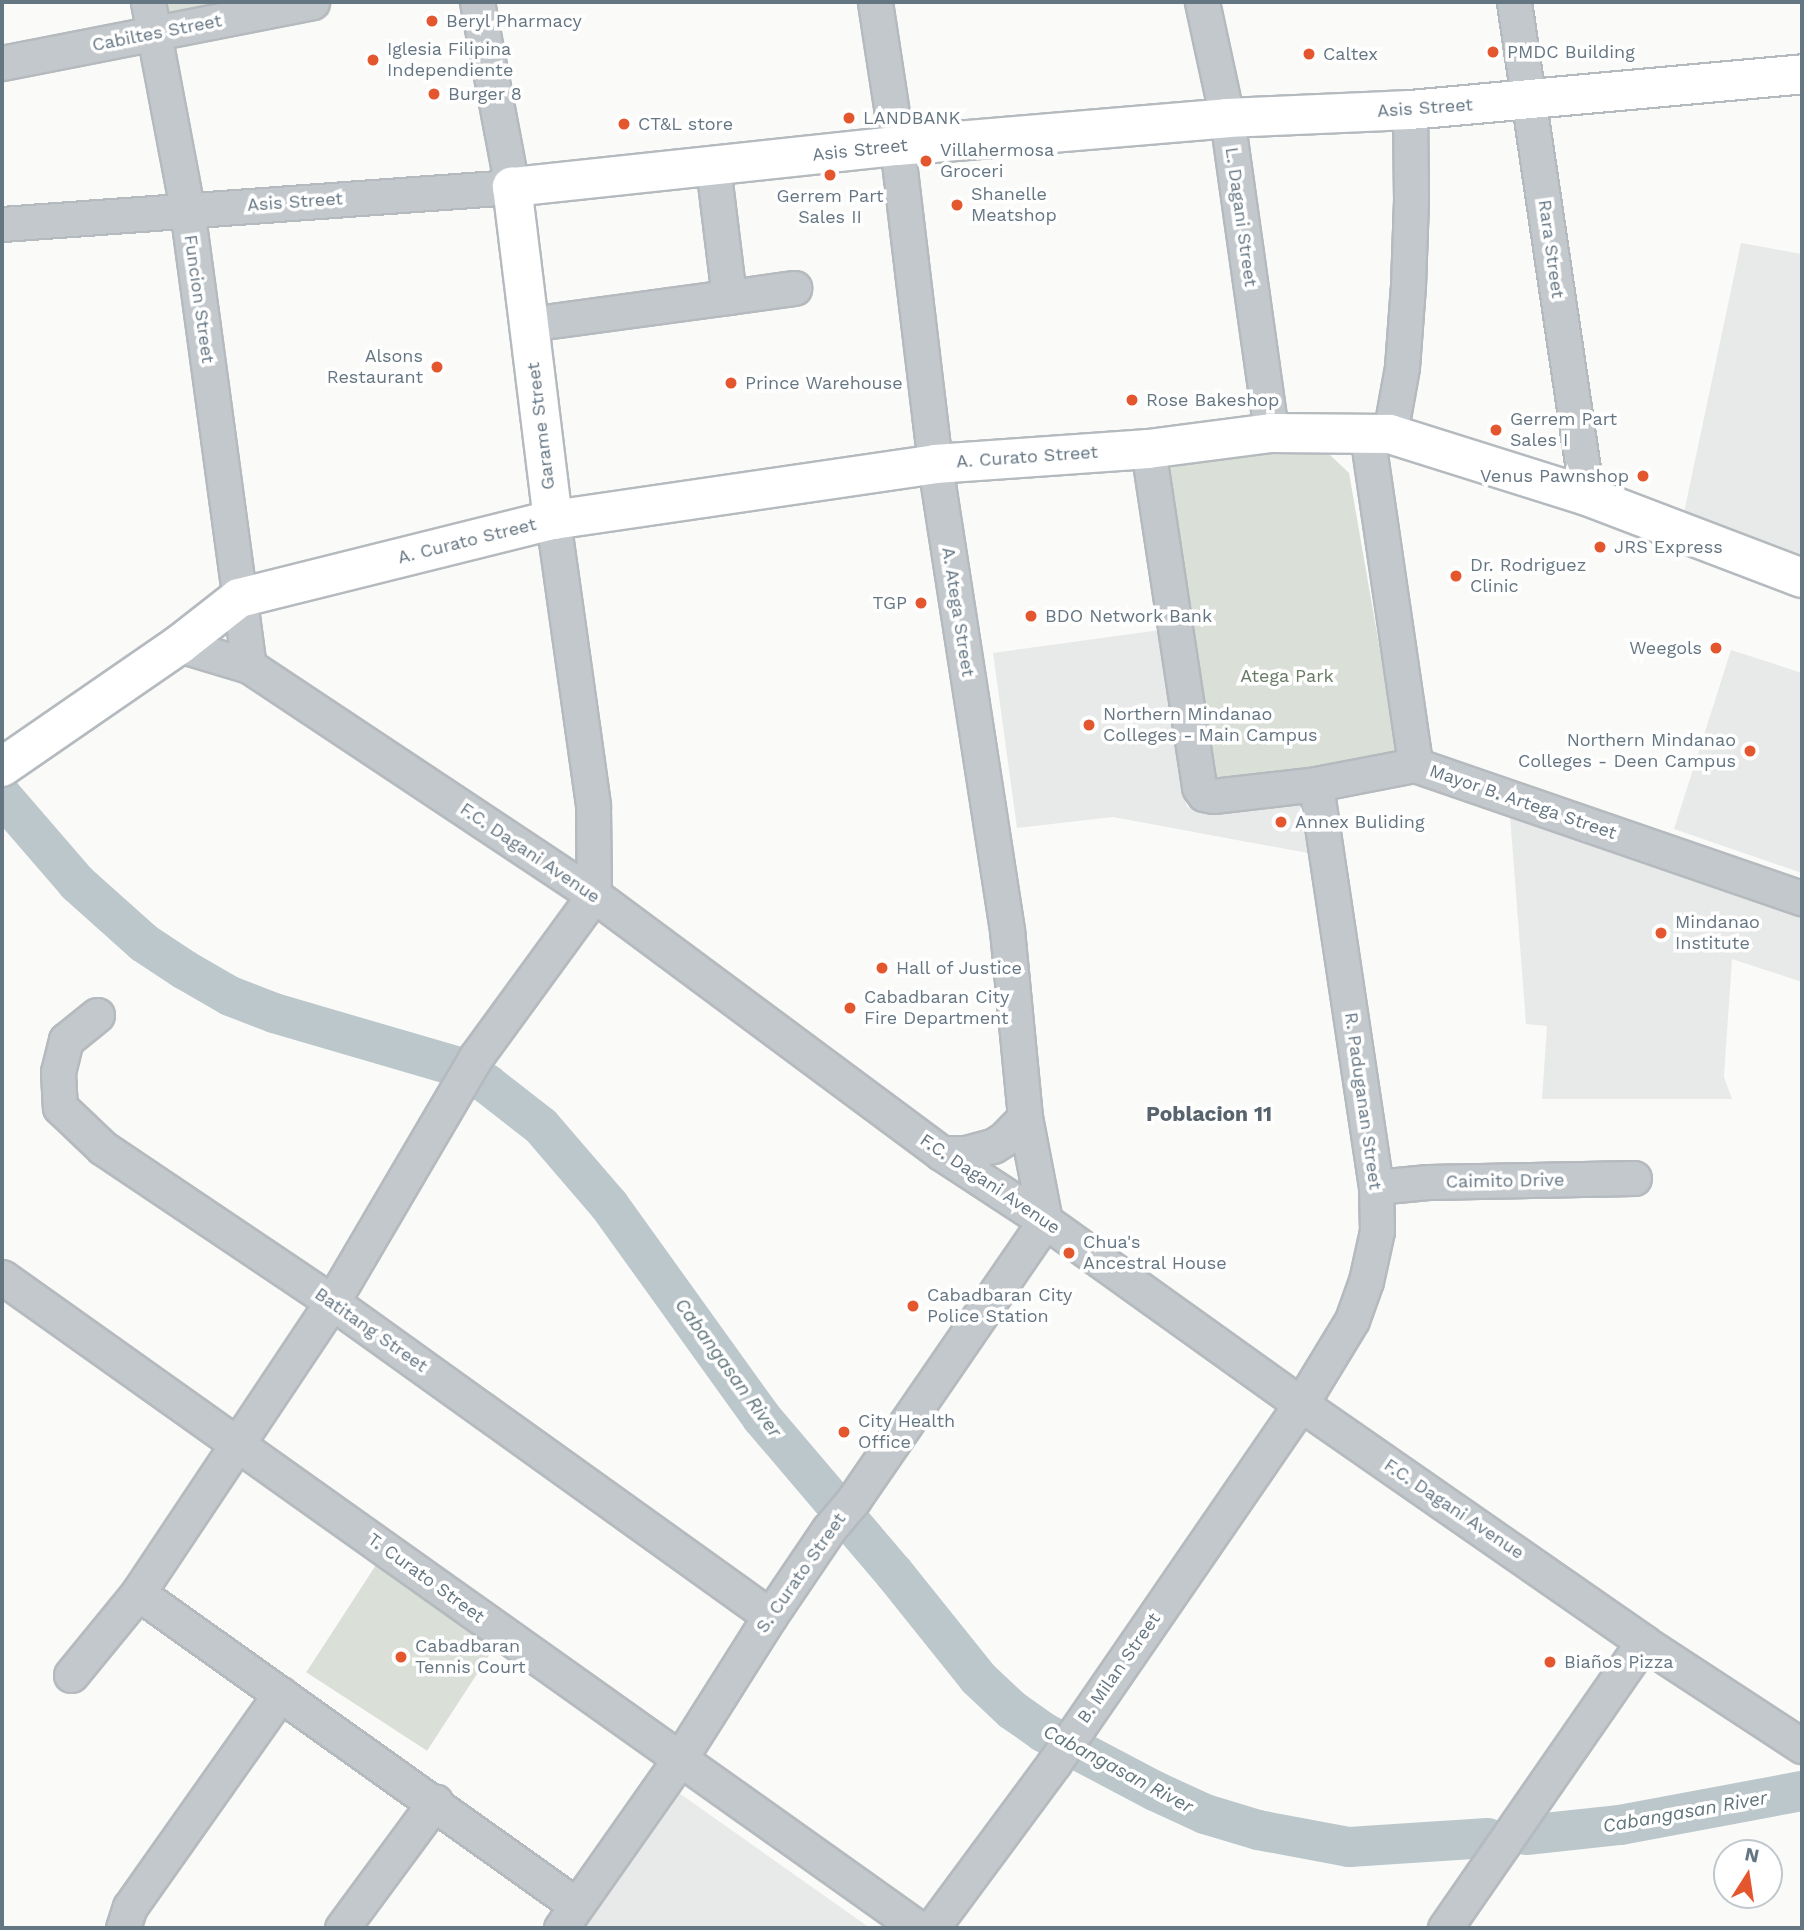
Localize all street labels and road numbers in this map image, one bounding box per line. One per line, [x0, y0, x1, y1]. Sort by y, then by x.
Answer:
street label: Cabiltes Street [90, 10, 224, 56]
street label: Asis Street [1376, 94, 1474, 122]
street label: Asis Street [811, 134, 909, 166]
street label: L. Dagani Street [1221, 146, 1261, 288]
street label: Asis Street [246, 188, 344, 216]
street label: Rara Street [1533, 198, 1569, 300]
street label: Funcion Street [179, 233, 219, 365]
street label: Garame Street [522, 361, 560, 491]
street label: A. Curato Street [955, 441, 1099, 473]
street label: A. Curato Street [395, 513, 539, 569]
street label: A. Atega Street [937, 545, 979, 679]
street label: Mayor B. Artega Street [1426, 760, 1620, 844]
street label: F.C. Dagani Avenue [456, 798, 604, 908]
street label: R. Paduganan Street [1340, 1011, 1386, 1191]
street label: F.C. Dagani Avenue [916, 1129, 1064, 1239]
street label: Caimito Drive [1446, 1169, 1564, 1193]
street label: Batitang Street [310, 1283, 432, 1377]
street label: F.C. Dagani Avenue [1380, 1454, 1528, 1564]
street label: S. Curato Street [752, 1509, 850, 1637]
street label: T. Curato Street [363, 1528, 489, 1628]
street label: B. Milan Street [1073, 1609, 1165, 1727]

